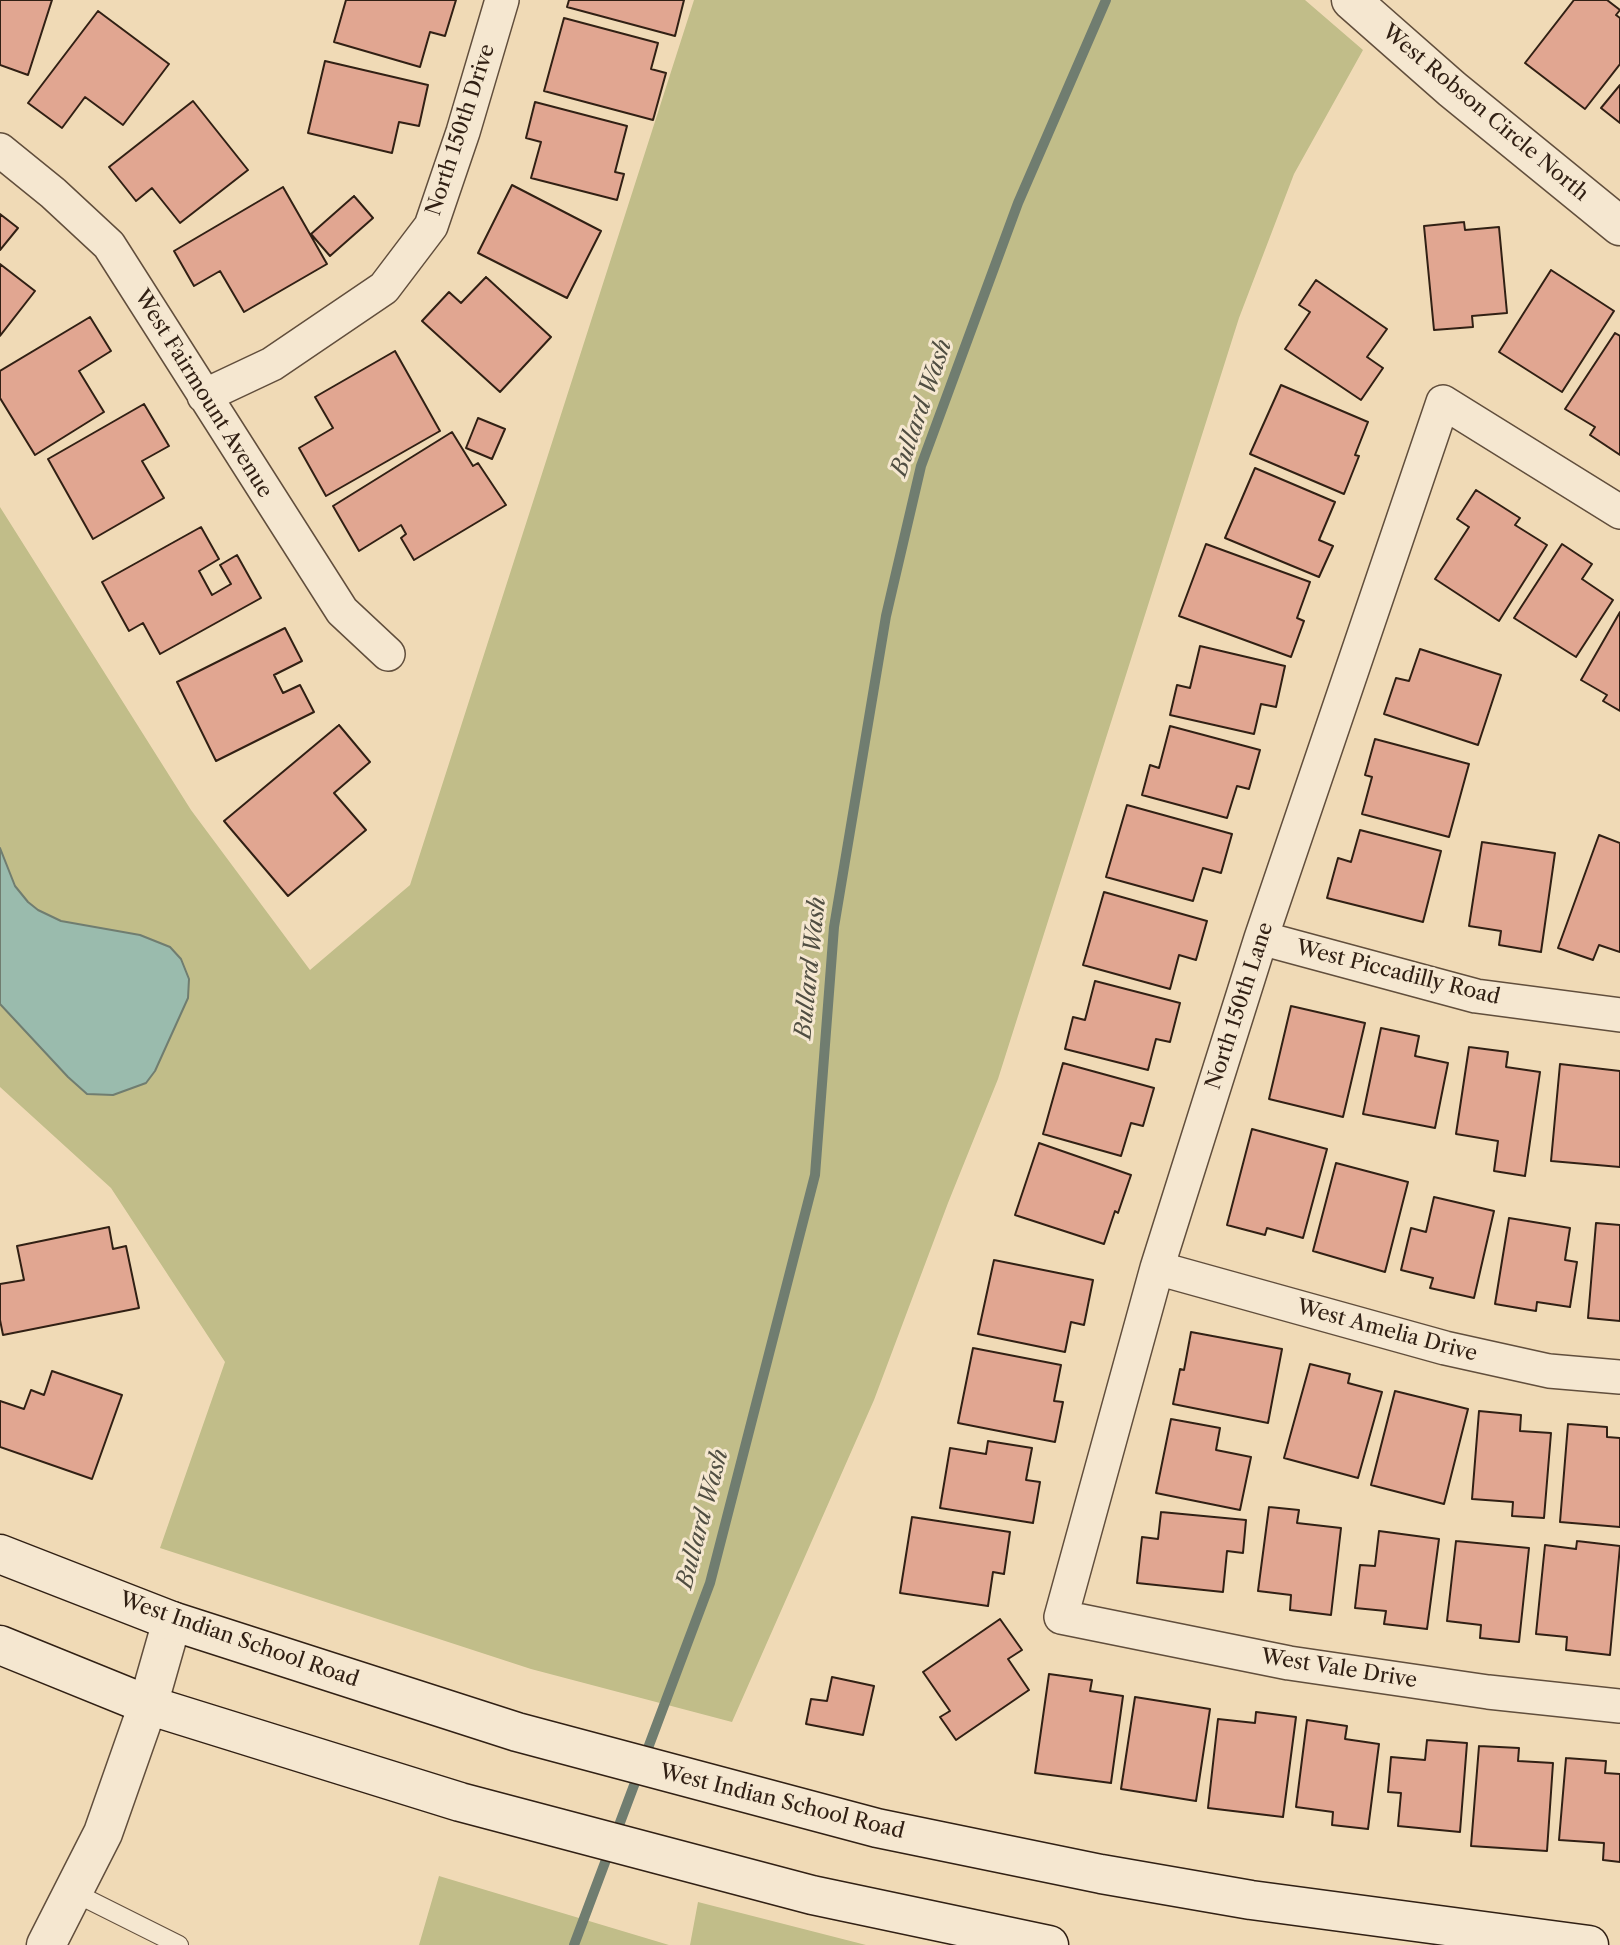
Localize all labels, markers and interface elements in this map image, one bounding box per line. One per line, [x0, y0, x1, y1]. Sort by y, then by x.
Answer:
street label: West Robson Circle North [1377, 19, 1593, 207]
street label: North 150th Drive [421, 41, 501, 219]
street label: West Fairmount Avenue [129, 285, 277, 503]
water label: Bullard Wash [886, 336, 958, 480]
water label: Bullard Wash [790, 895, 832, 1041]
street label: North 150th Lane [1201, 919, 1279, 1093]
street label: West Piccadilly Road [1294, 935, 1502, 1011]
street label: West Amelia Drive [1294, 1295, 1480, 1367]
water label: Bullard Wash [671, 1446, 735, 1592]
street label: West Indian School Road [116, 1587, 362, 1693]
street label: West Vale Drive [1259, 1644, 1419, 1694]
street label: West Indian School Road [657, 1759, 907, 1845]

